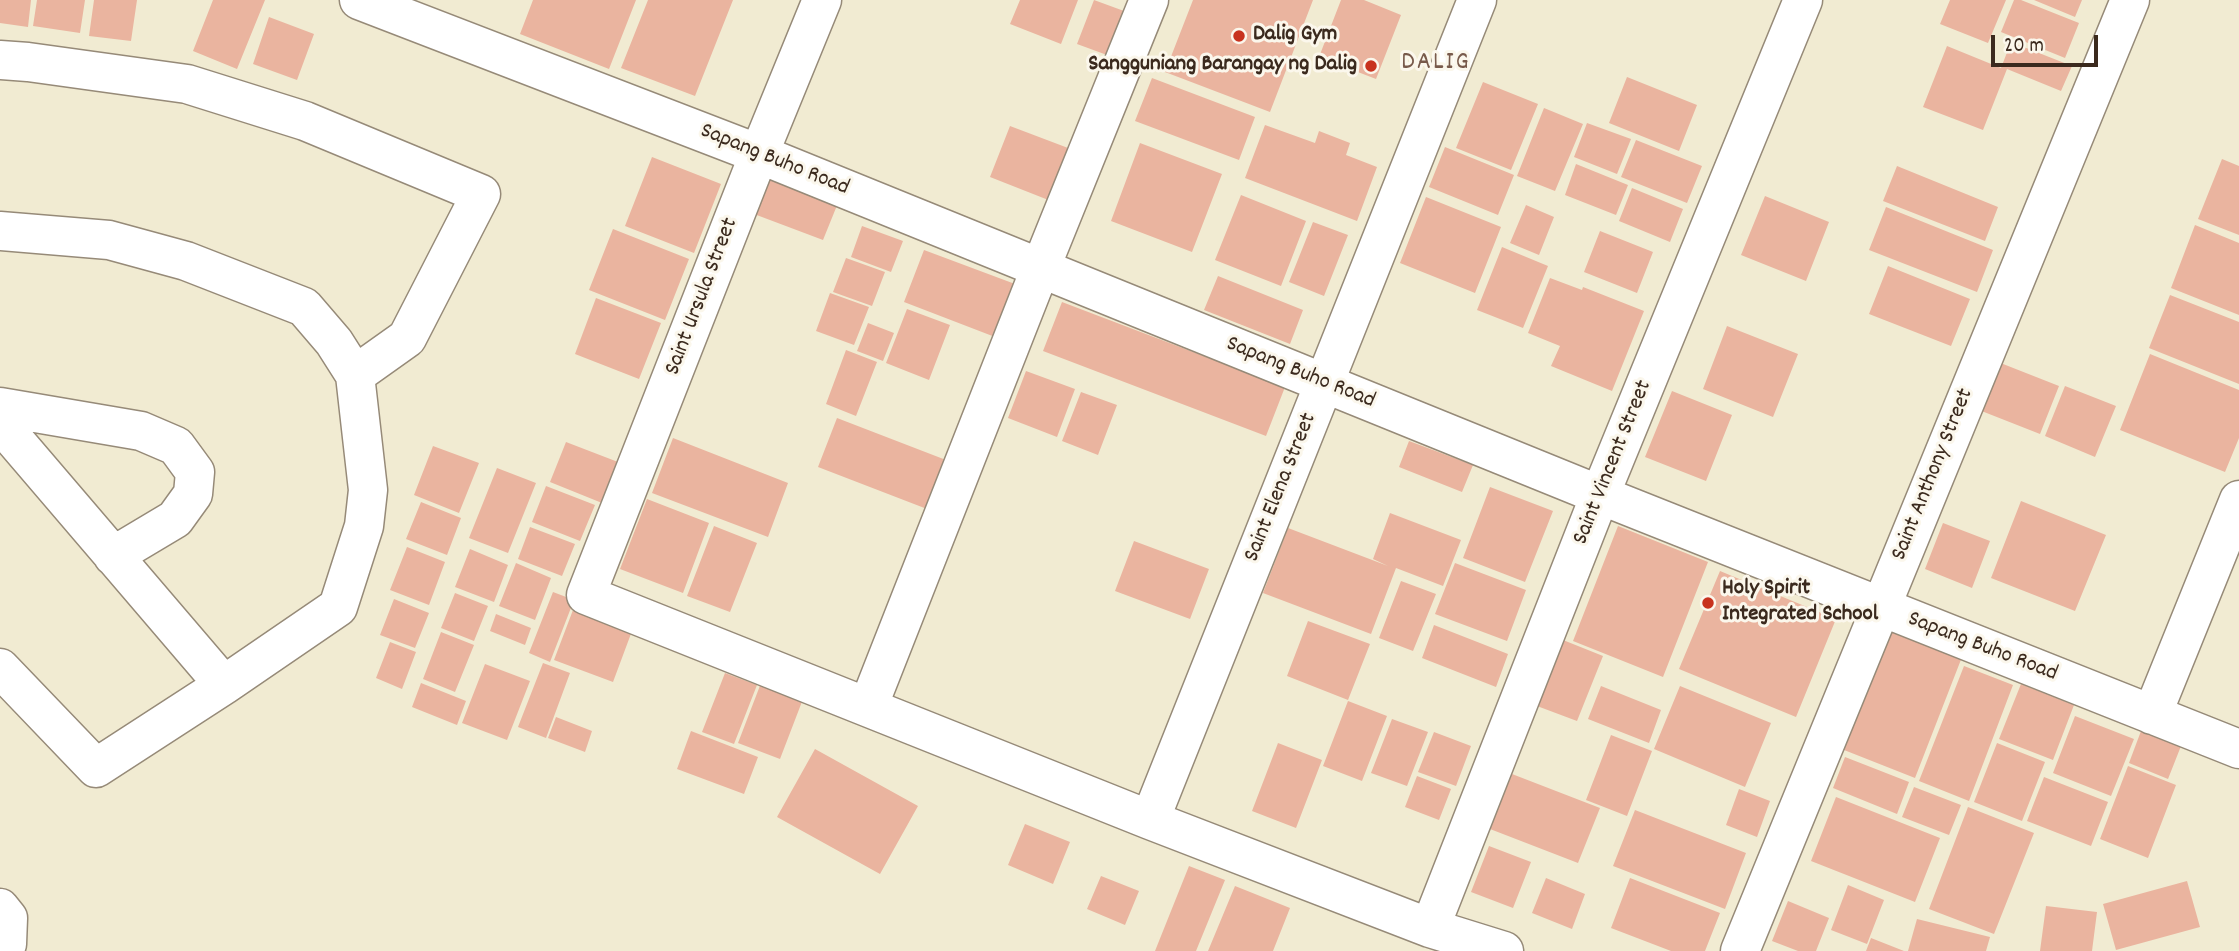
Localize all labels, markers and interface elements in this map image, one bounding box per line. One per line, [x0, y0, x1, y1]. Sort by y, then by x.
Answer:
scale bar [1994, 21, 2101, 65]
place label: Dalig Gym [1253, 22, 1337, 50]
marker: Dalig Gym [1231, 28, 1247, 44]
text: 20 m [2004, 32, 2044, 62]
district label: DALIG [1402, 48, 1470, 80]
place label: Sangguniang Barangay ng Dalig [1088, 52, 1357, 80]
marker: Sangguniang Barangay ng Dalig [1363, 58, 1379, 74]
street label: Sapang Buho Road [696, 119, 852, 203]
street label: Saint Ursula Street [660, 214, 746, 380]
street label: Sapang Buho Road [1222, 332, 1378, 416]
street label: Saint Vincent Street [1568, 377, 1660, 549]
street label: Saint Anthony Street [1887, 385, 1981, 565]
street label: Saint Elena Street [1240, 410, 1324, 566]
place label: Holy Spirit Integrated School [1722, 576, 1878, 630]
marker: Holy Spirit Integrated School [1700, 595, 1716, 611]
street label: Sapang Buho Road [1903, 607, 2061, 689]

